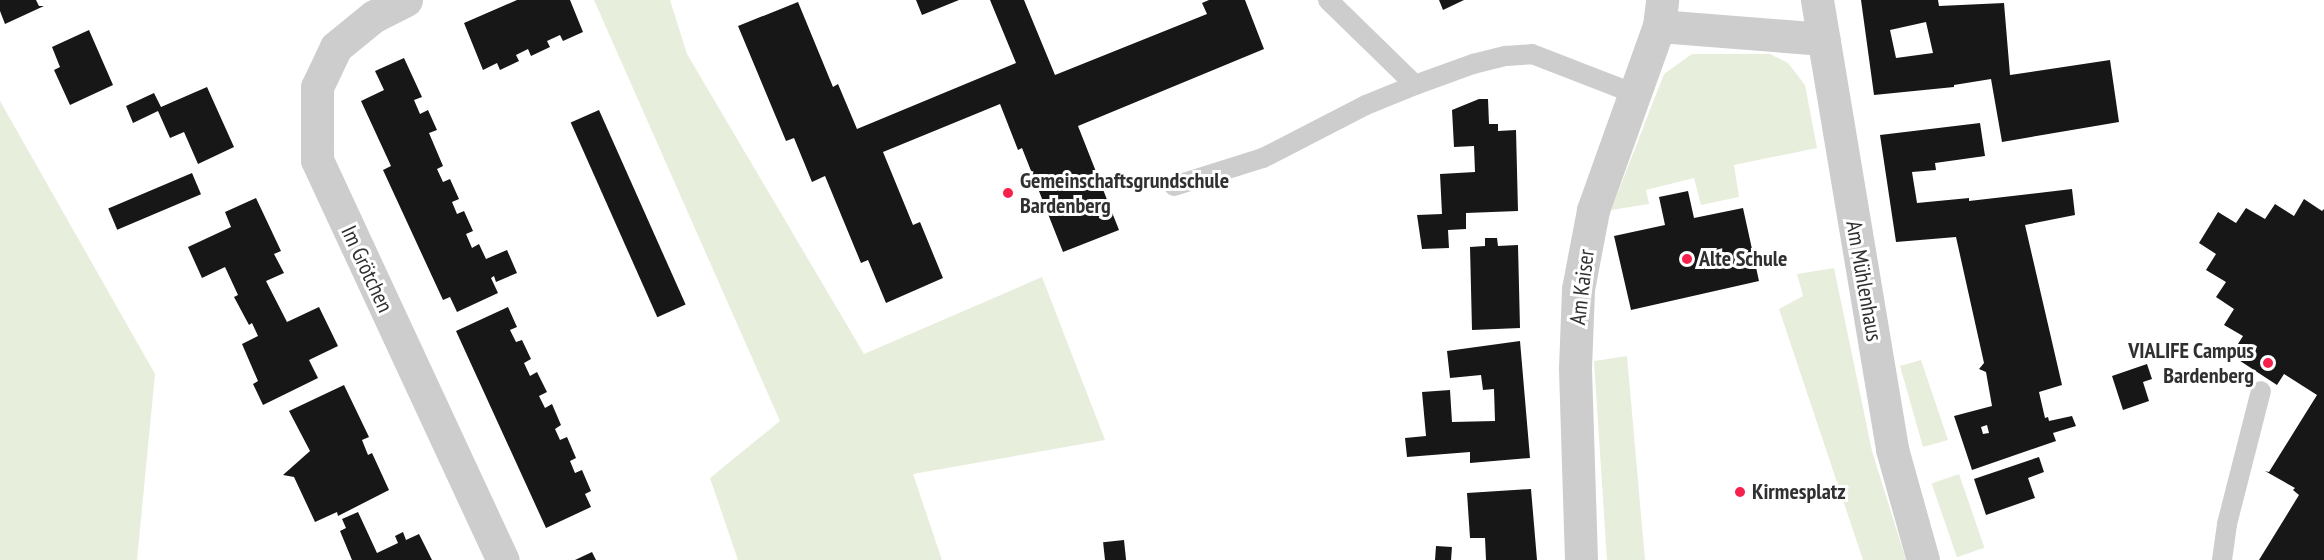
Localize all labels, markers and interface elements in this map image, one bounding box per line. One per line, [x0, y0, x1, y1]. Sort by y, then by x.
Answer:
place label: Gemeinschaftsgrundschule Bardenberg [1020, 167, 1229, 218]
marker: Gemeinschaftsgrundschule Bardenberg [1001, 186, 1015, 200]
street label: Am Mühlenhaus [1840, 219, 1888, 343]
street label: Im Grötchen [335, 221, 399, 317]
place label: Alte Schule [1699, 246, 1788, 272]
street label: Am Kaiser [1564, 248, 1600, 326]
marker: Alte Schule [1680, 252, 1694, 266]
place label: VIALIFE Campus Bardenberg [2128, 337, 2254, 388]
marker: VIALIFE Campus Bardenberg [2259, 354, 2277, 372]
place label: Kirmesplatz [1752, 479, 1846, 505]
marker: Kirmesplatz [1733, 485, 1747, 499]

